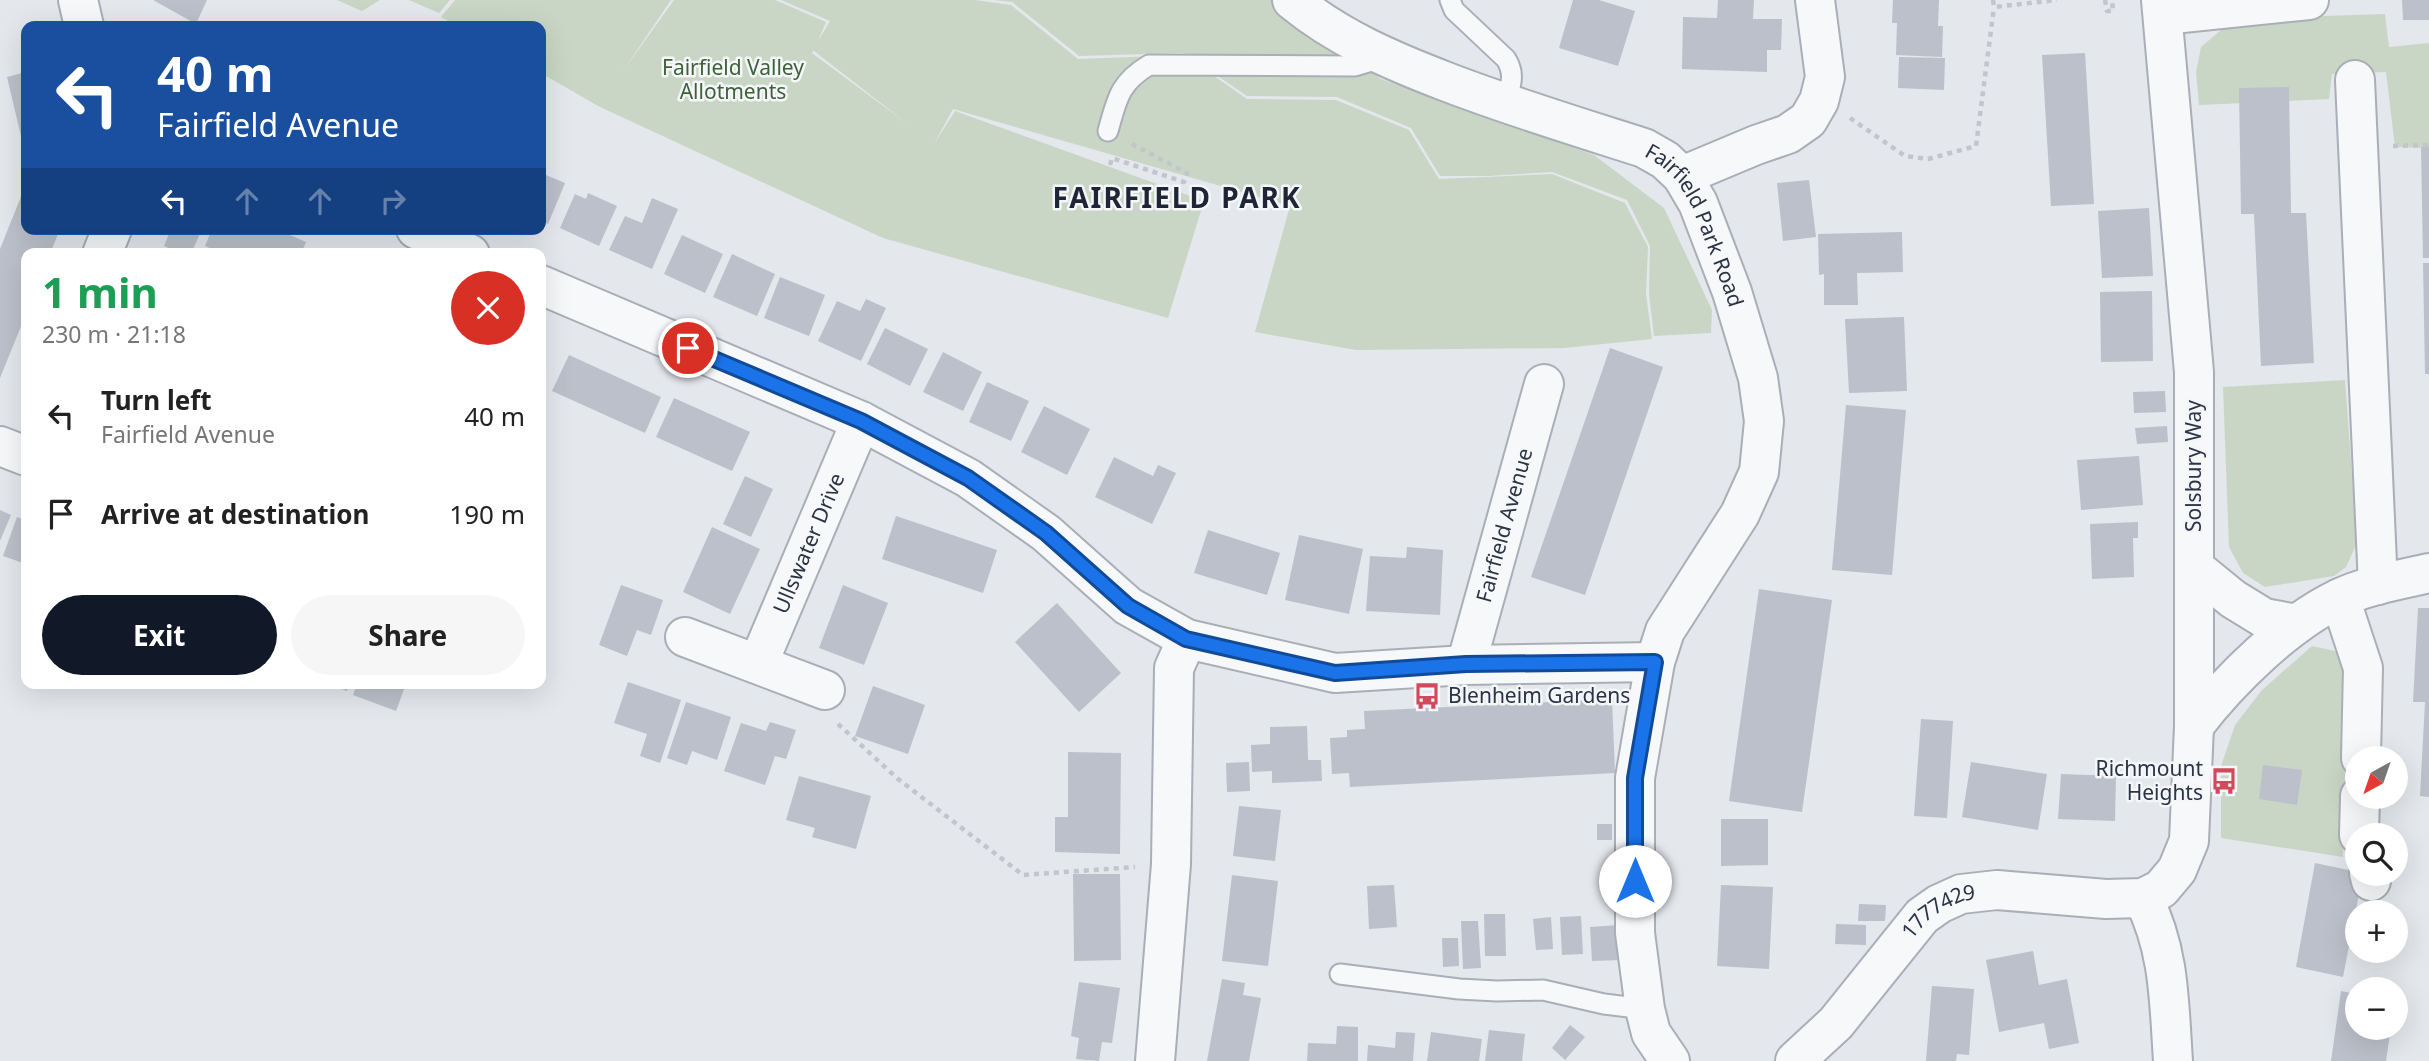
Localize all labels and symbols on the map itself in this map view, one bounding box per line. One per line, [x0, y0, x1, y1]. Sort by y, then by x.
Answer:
park label: Fairfield Valley Allotments [662, 53, 804, 105]
street label: Fairfield Park Road [1640, 137, 1751, 310]
district label: FAIRFIELD PARK [1052, 178, 1302, 216]
pin [658, 318, 718, 378]
street label: Solsbury Way [2179, 400, 2207, 532]
street label: Fairfield Avenue [1469, 445, 1539, 605]
street label: Ullswater Drive [766, 468, 850, 618]
bus stop icon: Blenheim Gardens [1412, 681, 1442, 711]
place label: Blenheim Gardens [1448, 681, 1630, 709]
north arrow [2345, 746, 2408, 808]
place label: Richmount Heights [2096, 754, 2203, 806]
bus stop icon: Richmount Heights [2209, 766, 2239, 796]
position arrow [1598, 844, 1672, 918]
street label: 1777429 [1895, 878, 1976, 944]

